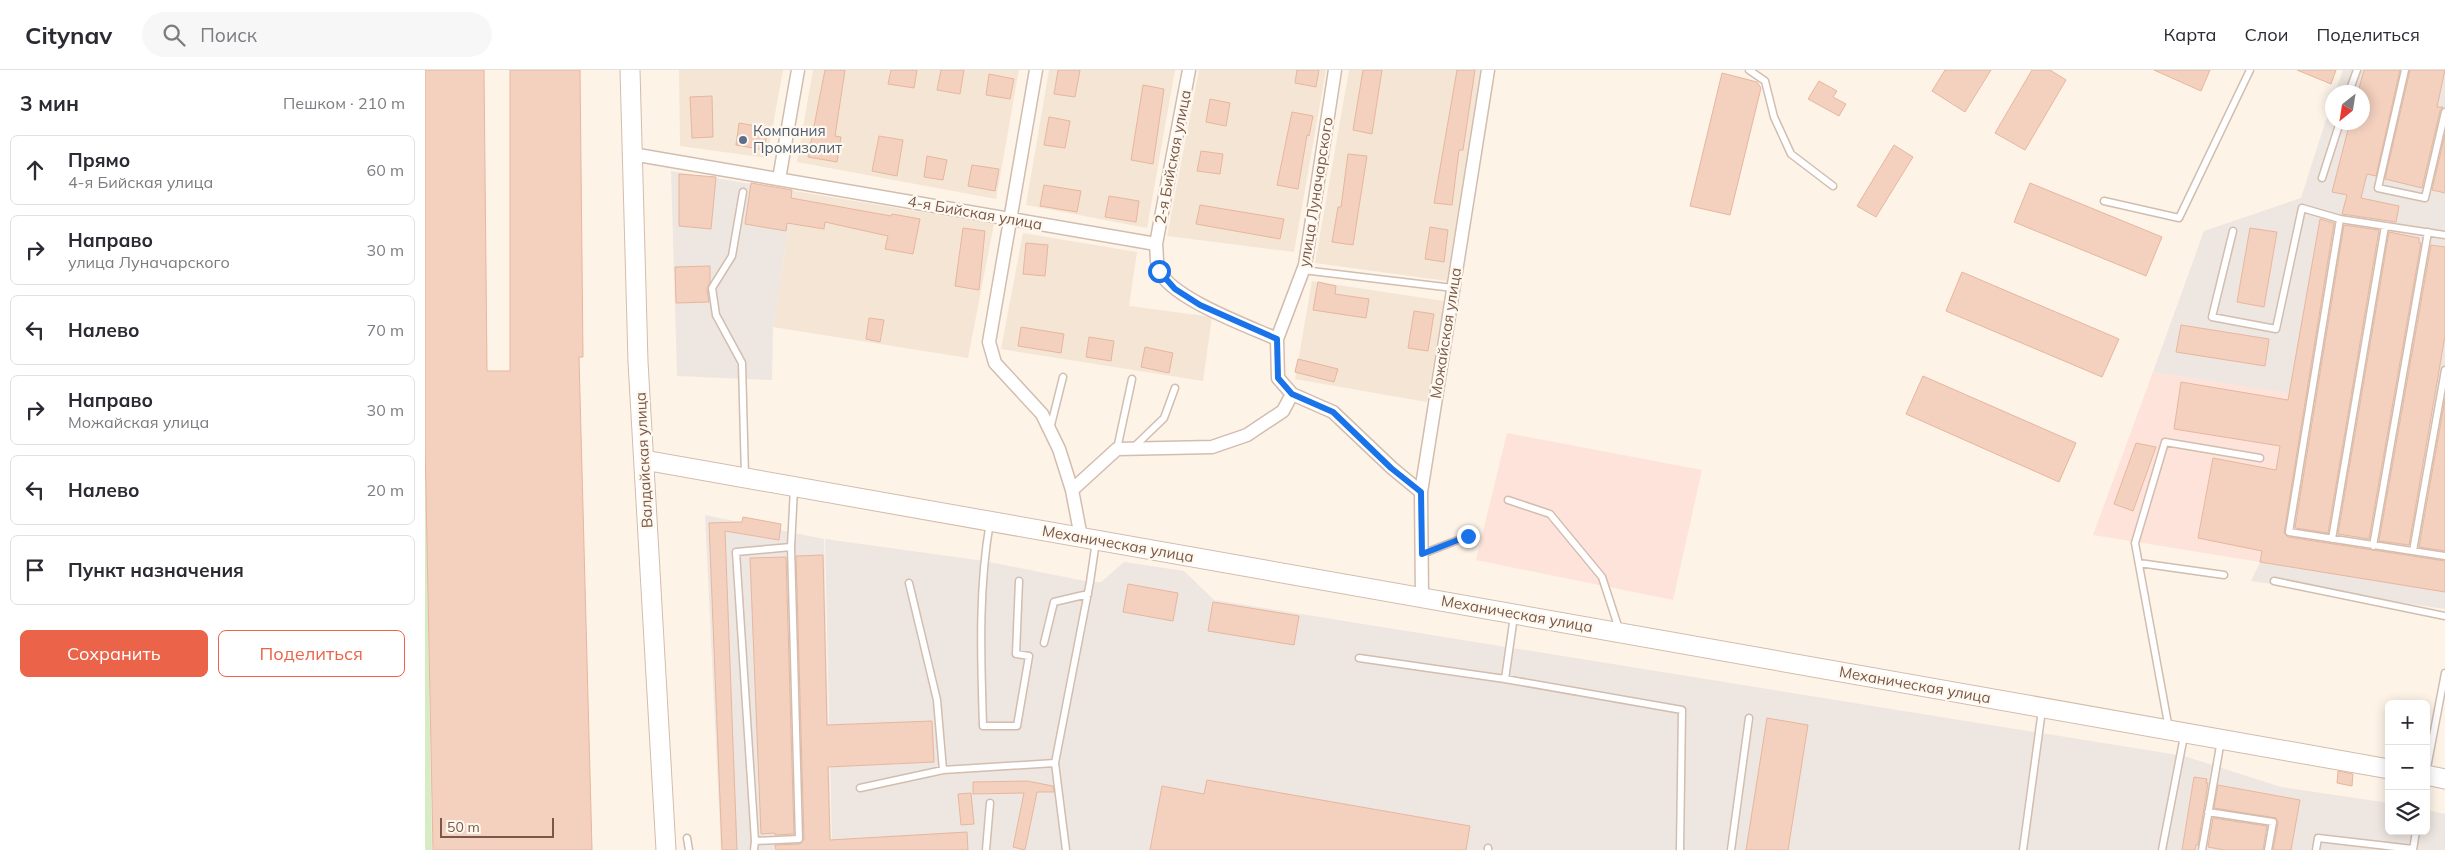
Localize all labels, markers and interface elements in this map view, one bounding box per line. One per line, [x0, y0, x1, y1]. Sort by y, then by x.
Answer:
search box [142, 12, 492, 57]
text: Citynav [25, 20, 112, 50]
icon: search [160, 21, 188, 49]
text: Поиск [200, 23, 257, 47]
text: Карта [2164, 23, 2216, 46]
text: Слои [2244, 23, 2289, 46]
text: Поделиться [2317, 23, 2420, 46]
north arrow [2325, 85, 2370, 130]
street label: 2-я Бийская улица [1150, 88, 1195, 226]
text: 3 мин [20, 90, 79, 116]
text: Пешком · 210 m [283, 93, 405, 113]
street label: улица Луначарского [1294, 115, 1337, 268]
place label: Компания Промизолит [753, 121, 842, 157]
marker: Компания Промизолит [737, 134, 749, 146]
text: Прямо [68, 148, 130, 172]
icon: ahead [21, 156, 49, 184]
text: 60 m [367, 160, 404, 180]
text: 4-я Бийская улица [68, 172, 213, 192]
street label: 4-я Бийская улица [906, 191, 1044, 234]
text: Направо [68, 228, 153, 252]
icon: right [21, 236, 49, 264]
text: 30 m [367, 240, 404, 260]
text: улица Луначарского [68, 252, 230, 272]
route start [1148, 260, 1171, 283]
street label: Можайская улица [1426, 266, 1465, 400]
icon: left [21, 316, 49, 344]
text: Налево [68, 318, 140, 342]
text: 70 m [367, 320, 404, 340]
text: Направо [68, 388, 153, 412]
street label: Валдайская улица [630, 392, 657, 528]
icon: right [21, 396, 49, 424]
text: 30 m [367, 400, 404, 420]
text: Можайская улица [68, 412, 209, 432]
icon: left [21, 476, 49, 504]
text: Налево [68, 478, 140, 502]
text: 20 m [367, 480, 404, 500]
street label: Механическая улица [1041, 521, 1195, 566]
route end [1457, 525, 1480, 548]
icon: arrive [21, 556, 49, 584]
text: Пункт назначения [68, 558, 244, 582]
street label: Механическая улица [1440, 591, 1594, 636]
button: Сохранить [20, 630, 208, 677]
button: Поделиться [218, 630, 405, 677]
street label: Механическая улица [1838, 662, 1992, 707]
map controls [2385, 700, 2430, 835]
button: + [2385, 700, 2430, 745]
button: − [2385, 745, 2430, 790]
button: layers [2385, 790, 2430, 835]
scale bar [440, 815, 554, 838]
text: 50 m [447, 818, 480, 836]

